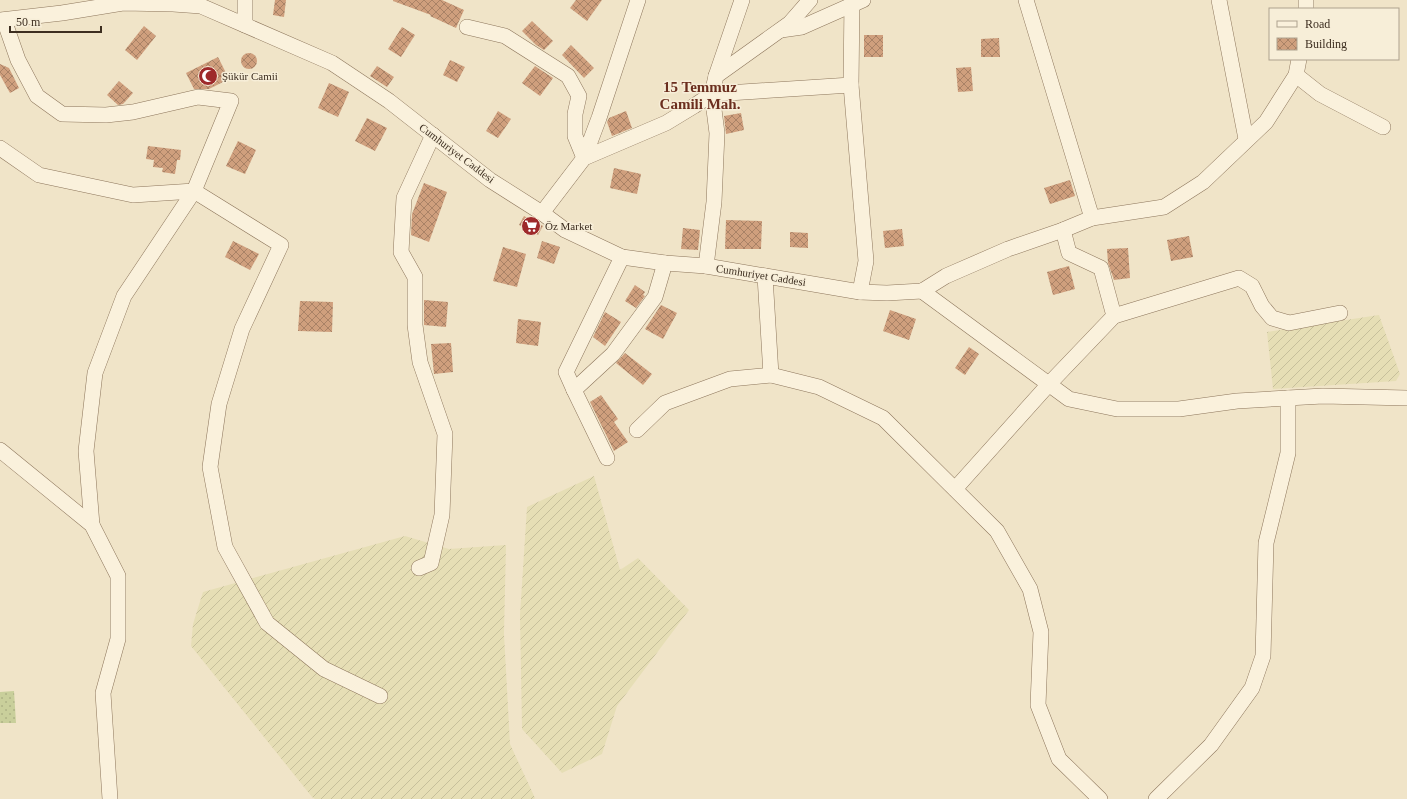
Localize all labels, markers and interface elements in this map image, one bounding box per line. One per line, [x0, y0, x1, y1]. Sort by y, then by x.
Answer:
scale bar [10, 8, 101, 34]
legend [1269, 8, 1399, 60]
text: 50 m [16, 15, 41, 29]
text: Road [1305, 17, 1330, 31]
text: Building [1305, 37, 1347, 51]
mosque icon: Şükür Camii [197, 65, 219, 87]
place label: Şükür Camii [222, 70, 278, 82]
district label: 15 Temmuz Camili Mah. [660, 79, 741, 112]
street label: Cumhuriyet Caddesi [417, 121, 497, 185]
supermarket icon: Öz Market [520, 215, 542, 237]
place label: Öz Market [545, 220, 592, 232]
street label: Cumhuriyet Caddesi [715, 262, 807, 288]

